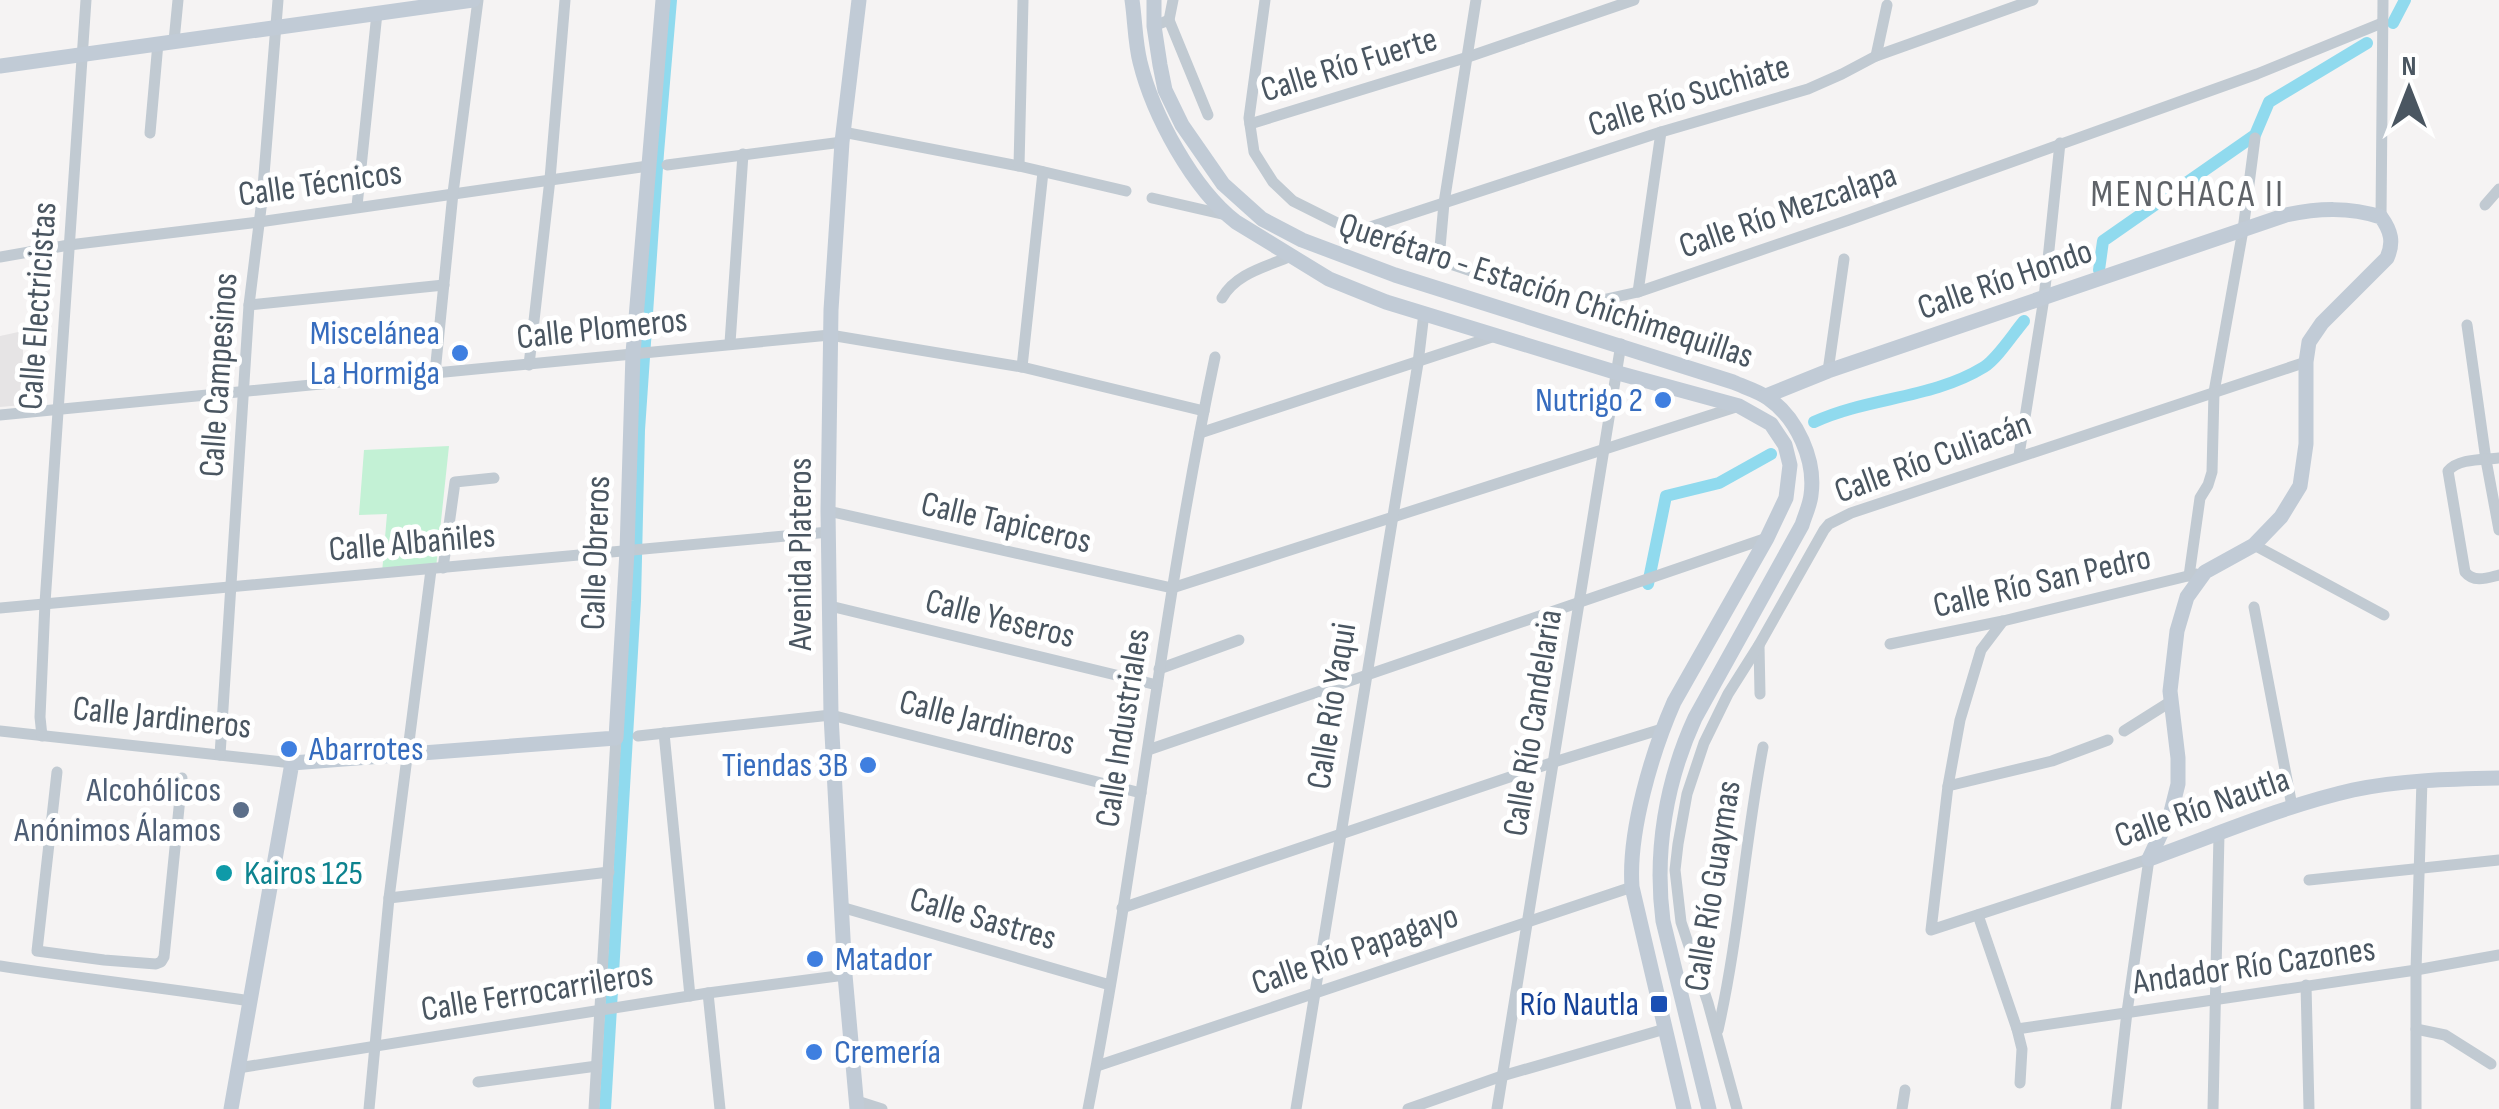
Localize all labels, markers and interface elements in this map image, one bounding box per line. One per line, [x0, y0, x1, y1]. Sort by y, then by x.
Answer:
street label: Calle Río Fuerte [1256, 18, 1442, 112]
north arrow [2359, 40, 2459, 140]
street label: Calle Río Suchiate [1583, 45, 1795, 147]
text: N [2402, 50, 2416, 83]
street label: Calle Técnicos [235, 151, 405, 217]
street label: Calle Río Mezcalapa [1674, 154, 1902, 268]
district label: MENCHACA II [2091, 172, 2285, 217]
street label: Calle Electricistas [9, 201, 67, 411]
street label: Querétaro - Estación Chichimequillas [1333, 204, 1759, 378]
street label: Calle Río Hondo [1912, 230, 2098, 330]
street label: Calle Campesinos [190, 271, 248, 479]
street label: Calle Plomeros [515, 299, 689, 359]
place label: Miscelánea La Hormiga [310, 312, 440, 395]
marker: Miscelánea La Hormiga [449, 342, 471, 364]
place label: Nutrigo 2 [1535, 379, 1643, 422]
marker: Nutrigo 2 [1652, 389, 1674, 411]
street label: Calle Río Culiacán [1829, 403, 2037, 513]
street label: Avenida Plateros [779, 458, 822, 651]
street label: Calle Obreros [572, 475, 620, 631]
street label: Calle Tapiceros [917, 483, 1095, 563]
street label: Calle Albañiles [327, 514, 497, 572]
street label: Calle Río San Pedro [1929, 536, 2155, 628]
street label: Calle Yeseros [921, 580, 1079, 658]
street label: Calle Río Candelaria [1494, 607, 1572, 839]
street label: Calle Río Yaqui [1298, 620, 1366, 792]
street label: Calle Industriales [1086, 626, 1160, 830]
street label: Calle Jardineros [895, 680, 1079, 766]
street label: Calle Jardineros [71, 687, 253, 749]
place label: Abarrotes [308, 728, 424, 771]
marker: Abarrotes [278, 738, 300, 760]
place label: Tiendas 3B [722, 744, 848, 787]
marker: Tiendas 3B [857, 754, 879, 776]
street label: Calle Río Nautla [2109, 758, 2295, 858]
place label: Alcohólicos Anónimos Álamos [13, 769, 221, 852]
street label: Calle Río Guaymas [1675, 778, 1751, 994]
marker: Alcohólicos Anónimos Álamos [230, 799, 252, 821]
place label: Kairos 125 [244, 852, 363, 895]
marker: Kairos 125 [213, 862, 235, 884]
street label: Calle Sastres [905, 878, 1061, 960]
street label: Calle Río Papagayo [1246, 895, 1464, 1005]
street label: Andador Río Cazones [2129, 928, 2378, 1004]
place label: Matador [835, 938, 932, 981]
marker: Matador [804, 948, 826, 970]
street label: Calle Ferrocarrileros [418, 952, 656, 1032]
place label: Río Nautla [1520, 983, 1639, 1026]
marker: Río Nautla [1648, 993, 1670, 1015]
place label: Cremería [834, 1031, 941, 1074]
marker: Cremería [803, 1041, 825, 1063]

